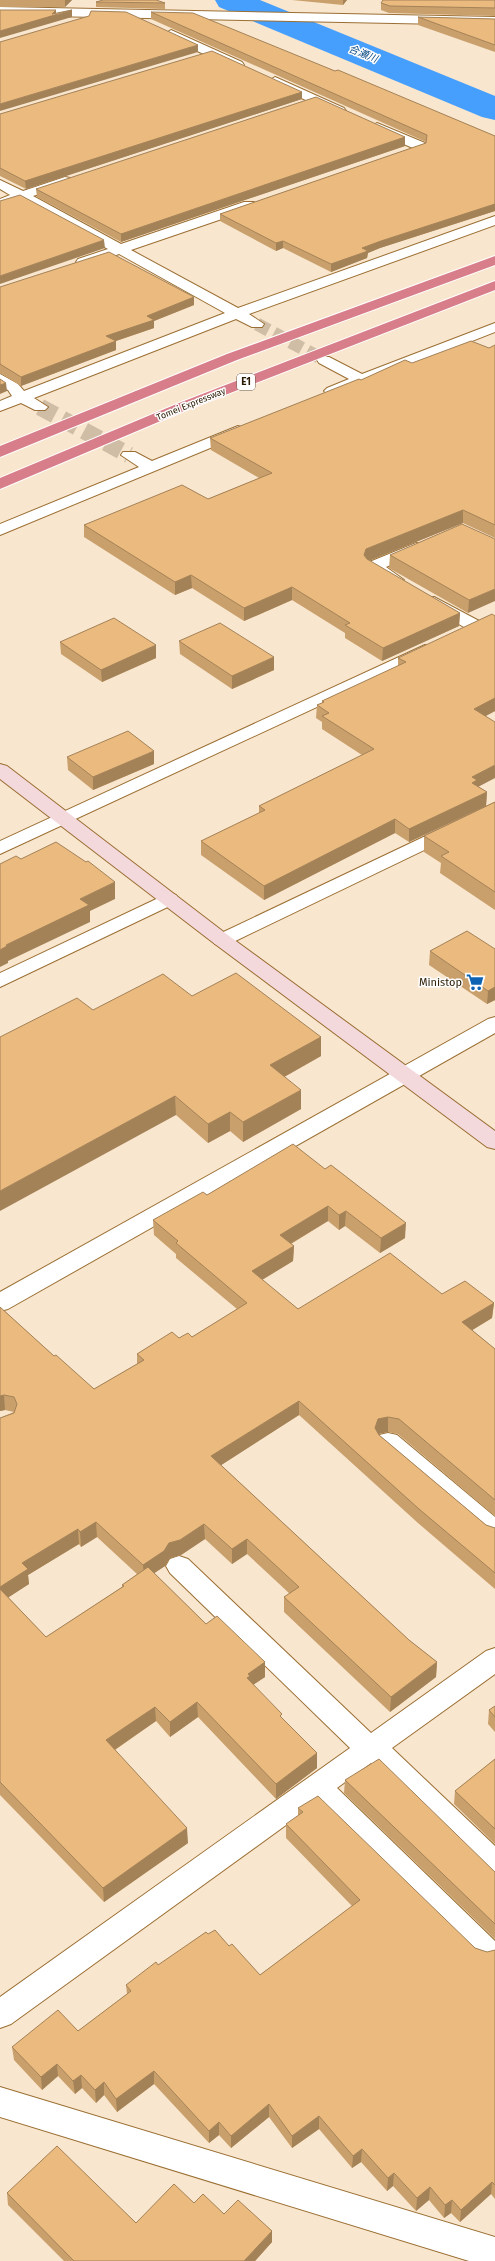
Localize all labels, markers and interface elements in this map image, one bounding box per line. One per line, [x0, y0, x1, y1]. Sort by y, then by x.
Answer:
water label: 合瀬川 [347, 43, 380, 66]
road number: E1 [237, 374, 255, 390]
street label: Tomei Expressway [155, 385, 227, 422]
supermarket icon: Ministop [465, 972, 485, 992]
place label: Ministop [419, 976, 462, 989]

